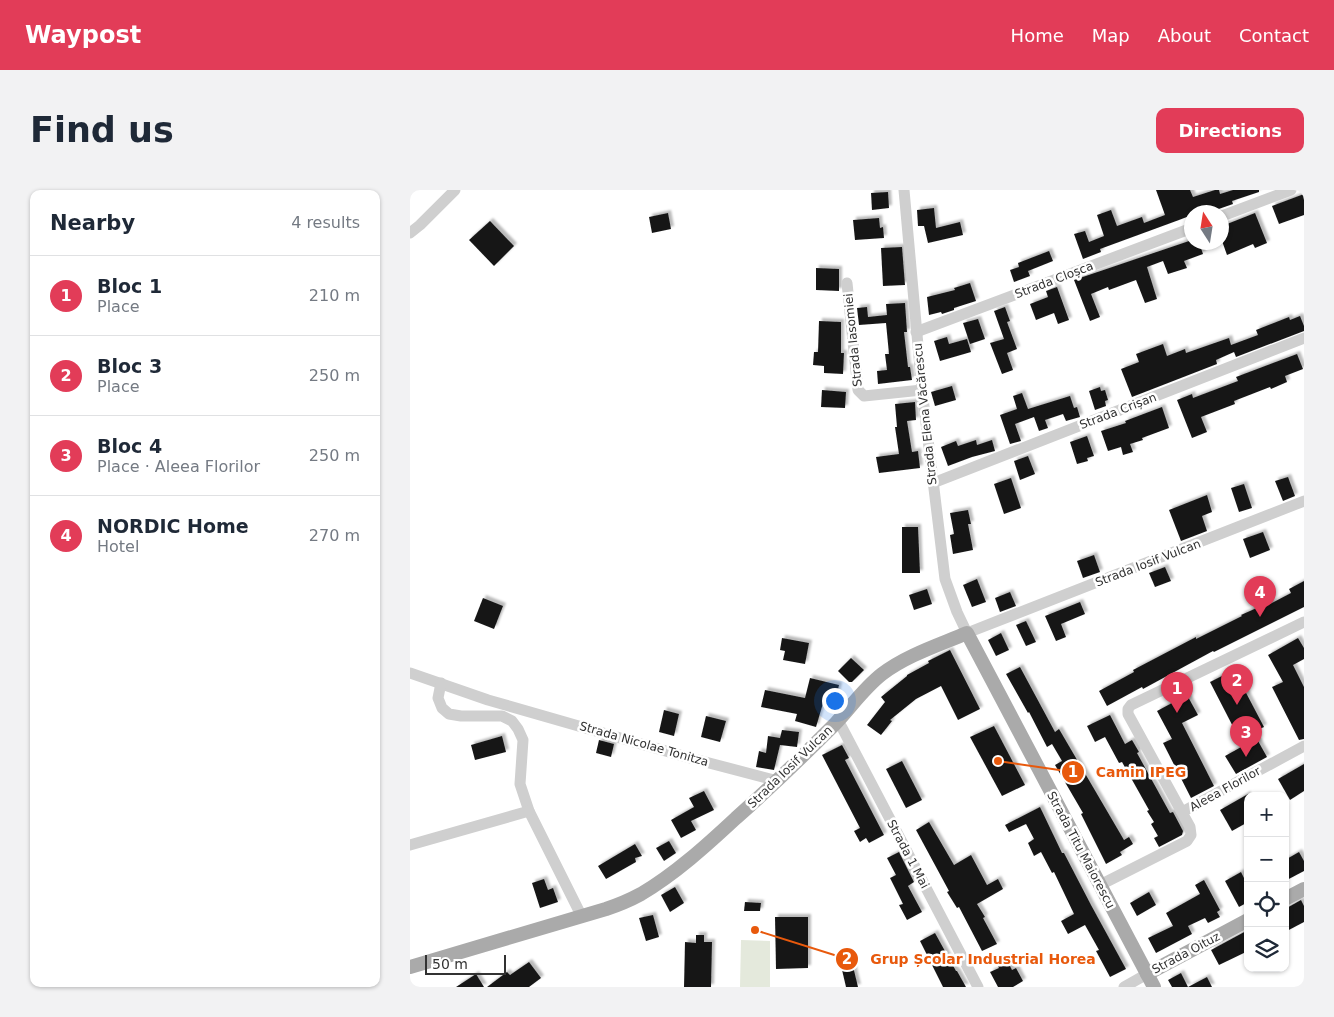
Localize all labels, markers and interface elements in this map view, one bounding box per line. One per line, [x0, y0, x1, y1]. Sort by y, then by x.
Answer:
text: Waypost [25, 21, 141, 49]
text: Home [1011, 25, 1064, 46]
text: Map [1092, 25, 1130, 46]
text: About [1158, 25, 1211, 46]
text: Contact [1239, 25, 1309, 46]
button: Directions [1156, 108, 1304, 153]
text: Find us [30, 110, 174, 150]
north arrow [1184, 205, 1229, 250]
text: Nearby [50, 211, 135, 235]
text: 4 results [291, 213, 360, 232]
street label: Strada Cloșca [1013, 259, 1095, 301]
text: Bloc 1 [97, 275, 162, 297]
text: 1 [60, 286, 72, 305]
text: 210 m [309, 286, 360, 305]
street label: Strada Iasomiei [841, 293, 865, 387]
text: Place [97, 297, 140, 316]
street label: Strada Elena Văcărescu [911, 342, 939, 486]
text: Bloc 3 [97, 355, 162, 377]
text: 2 [60, 366, 72, 385]
text: 250 m [309, 366, 360, 385]
text: Place [97, 377, 140, 396]
street label: Strada Crișan [1078, 390, 1158, 432]
text: Bloc 4 [97, 435, 162, 457]
text: 3 [60, 446, 72, 465]
text: 250 m [309, 446, 360, 465]
text: Place · Aleea Florilor [97, 457, 260, 476]
text: NORDIC Home [97, 515, 249, 537]
text: 4 [60, 526, 72, 545]
text: 270 m [309, 526, 360, 545]
street label: Strada Iosif Vulcan [1093, 536, 1203, 590]
text: Hotel [97, 537, 139, 556]
pin: 4 [1244, 576, 1276, 617]
pin: 2 [1221, 664, 1253, 705]
pin: 1 [1161, 672, 1193, 713]
your location [822, 688, 848, 714]
pin: 3 [1230, 716, 1262, 757]
street label: Strada Nicolae Tonitza [578, 719, 710, 769]
street label: Strada Iosif Vulcan [745, 723, 835, 811]
callout: Camin IPEG [1061, 758, 1196, 787]
text: 1 [1068, 763, 1078, 781]
text: Camin IPEG [1096, 764, 1186, 780]
street label: Aleea Florilor [1187, 764, 1263, 814]
street label: Strada Titu Maiorescu [1044, 789, 1118, 911]
map controls [1244, 792, 1289, 972]
button: + [1244, 792, 1289, 837]
street label: Strada 1 Mai [884, 817, 932, 891]
button: − [1244, 837, 1289, 882]
button: locate [1244, 882, 1289, 927]
button: layers [1244, 927, 1289, 972]
street label: Strada Oituz [1150, 929, 1222, 977]
callout: Grup Școlar Industrial Horea [835, 944, 1105, 973]
text: 2 [842, 950, 852, 968]
text: Grup Școlar Industrial Horea [870, 951, 1096, 968]
scale bar [425, 952, 506, 975]
text: 50 m [432, 956, 468, 972]

